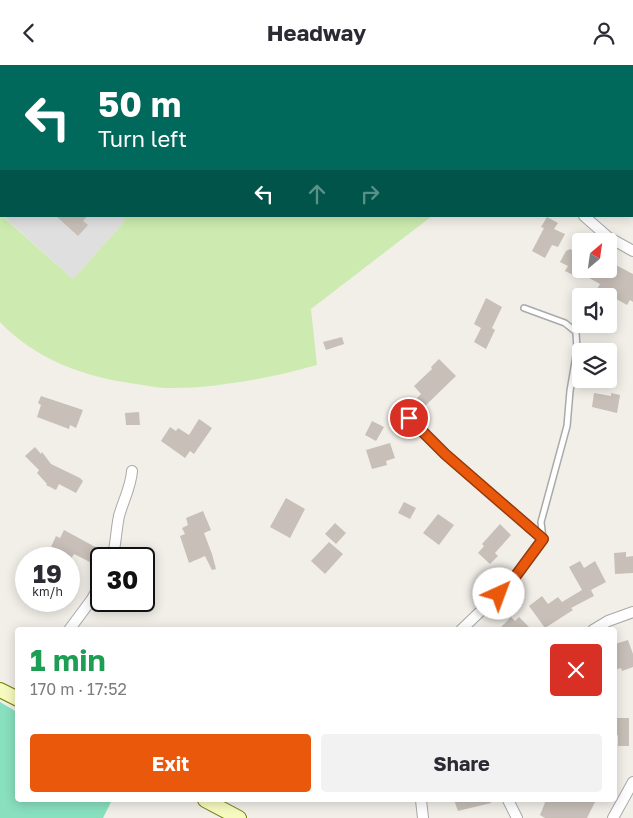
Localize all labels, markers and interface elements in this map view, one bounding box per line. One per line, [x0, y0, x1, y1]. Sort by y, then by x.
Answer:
icon: back [15, 19, 43, 47]
text: Headway [267, 19, 366, 46]
icon: person [590, 19, 618, 47]
text: 50 m [98, 83, 181, 125]
icon: left [15, 85, 80, 150]
text: Turn left [98, 125, 187, 152]
icon: left [250, 180, 278, 208]
icon: ahead [303, 180, 331, 208]
icon: right [356, 180, 384, 208]
north arrow [572, 233, 618, 277]
map controls [572, 233, 617, 388]
button: sound [572, 288, 617, 333]
button: layers [572, 343, 617, 388]
pin [388, 397, 430, 439]
icon: arrive [395, 404, 423, 432]
speed limit sign: 30 [90, 547, 155, 612]
text: 19 [33, 558, 62, 589]
position arrow [472, 567, 524, 619]
text: km/h [32, 584, 63, 599]
text: 1 min [30, 642, 106, 678]
button: close [550, 644, 602, 696]
text: 170 m · 17:52 [30, 679, 127, 699]
button: Exit [30, 734, 311, 792]
button: Share [321, 734, 602, 792]

